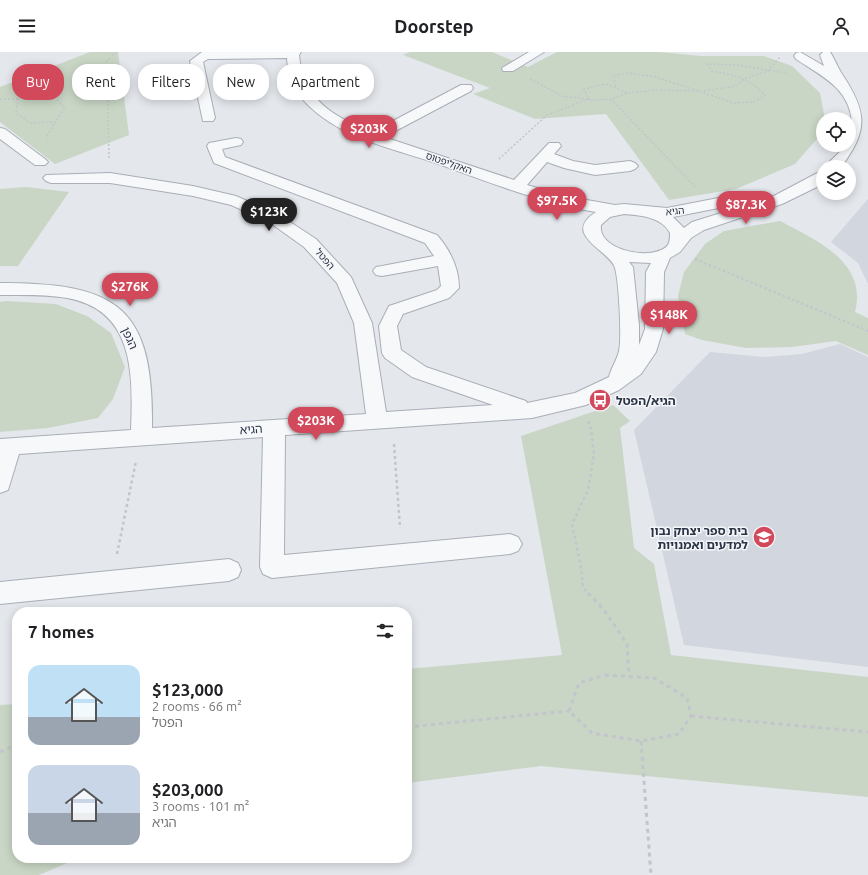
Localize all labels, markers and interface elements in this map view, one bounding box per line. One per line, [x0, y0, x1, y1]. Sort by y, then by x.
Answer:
icon: menu [16, 15, 38, 37]
icon: person [830, 15, 852, 37]
text: Doorstep [394, 16, 474, 36]
chip: Buy [12, 64, 64, 100]
chip: Rent [72, 64, 130, 100]
chip: Filters [138, 64, 205, 100]
chip: New [213, 64, 269, 100]
chip: Apartment [277, 64, 374, 100]
map controls [816, 112, 856, 200]
button: locate [816, 112, 856, 152]
pin: $203K [341, 115, 397, 149]
text: $203K [350, 121, 388, 135]
street label: האקליפטוס [424, 150, 474, 176]
button: layers [816, 160, 856, 200]
pin: $97.5K [524, 187, 590, 221]
pin: $87.3K [713, 191, 779, 225]
text: $97.5K [536, 193, 578, 207]
text: $87.3K [725, 197, 767, 211]
pin: $123K [241, 198, 297, 232]
text: $123K [250, 204, 288, 218]
street label: הגיא [665, 205, 685, 217]
street label: הפטל [313, 246, 337, 272]
pin: $276K [102, 273, 158, 307]
text: $276K [111, 279, 149, 293]
pin: $148K [641, 301, 697, 335]
text: $148K [650, 307, 688, 321]
street label: הגפן [119, 325, 141, 351]
bus stop icon: הגיא/הפטל [587, 387, 613, 413]
place label: הגיא/הפטל [616, 394, 676, 407]
pin: $203K [288, 407, 344, 441]
text: $203K [297, 413, 335, 427]
street label: הגיא [239, 422, 263, 436]
place label: בית ספר יצחק נבון למדעים ואמנויות [650, 524, 748, 551]
school or university icon: בית ספר יצחק נבון למדעים ואמנויות [751, 524, 777, 550]
icon: filters [374, 620, 396, 642]
text: 7 homes [28, 622, 94, 641]
text: $123,000 [152, 680, 223, 699]
icon: home [60, 681, 108, 729]
text: 2 rooms · 66 m² [152, 699, 242, 713]
text: הפטל [152, 715, 183, 729]
text: $203,000 [152, 780, 223, 799]
icon: home [60, 781, 108, 829]
text: 3 rooms · 101 m² [152, 799, 249, 813]
text: הגיא [152, 815, 177, 829]

